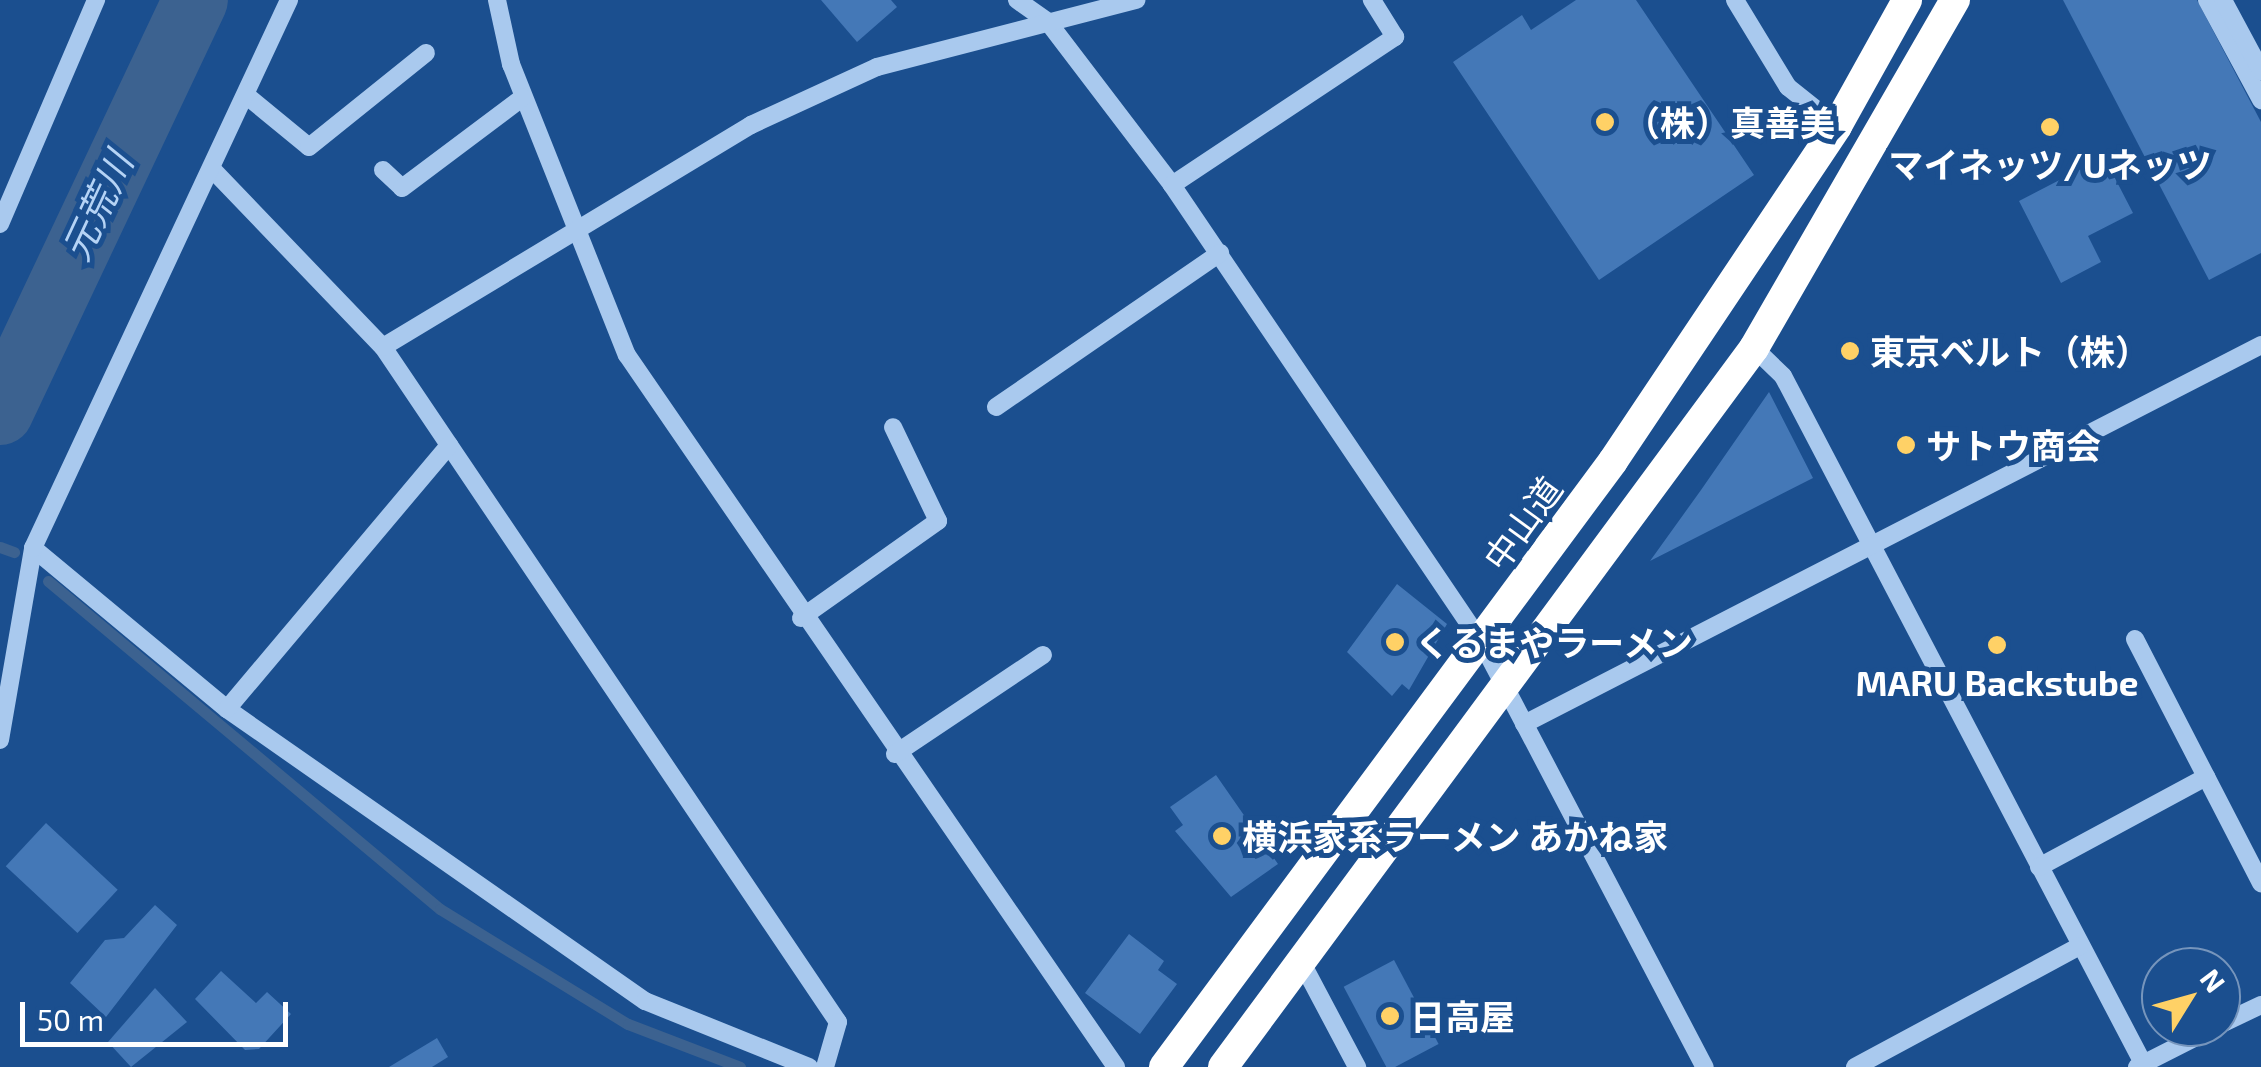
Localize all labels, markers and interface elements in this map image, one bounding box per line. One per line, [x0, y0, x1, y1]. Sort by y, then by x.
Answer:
place label: （株）真善美 [1625, 101, 1835, 143]
marker: （株）真善美 [1594, 111, 1616, 133]
marker: マイネッツ/Uネッツ [2039, 116, 2061, 138]
place label: マイネッツ/Uネッツ [1888, 143, 2212, 185]
water label: 元荒川 [52, 145, 142, 267]
place label: 東京ベルト（株） [1870, 330, 2150, 372]
marker: 東京ベルト（株） [1839, 340, 1861, 362]
place label: サトウ商会 [1926, 424, 2101, 466]
marker: サトウ商会 [1895, 434, 1917, 456]
street label: 中山道 [1474, 468, 1570, 578]
place label: くるまやラーメン [1415, 621, 1695, 663]
marker: くるまやラーメン [1384, 631, 1406, 653]
marker: MARU Backstube [1986, 634, 2008, 656]
place label: MARU Backstube [1855, 661, 2139, 703]
place label: 横浜家系ラーメン あかね家 [1242, 815, 1670, 857]
marker: 横浜家系ラーメン あかね家 [1211, 825, 1233, 847]
north arrow [2141, 947, 2241, 1047]
text: N [2194, 962, 2233, 998]
scale bar [25, 982, 292, 1044]
place label: 日高屋 [1410, 995, 1515, 1037]
text: 50 m [37, 1001, 104, 1037]
marker: 日高屋 [1379, 1005, 1401, 1027]

